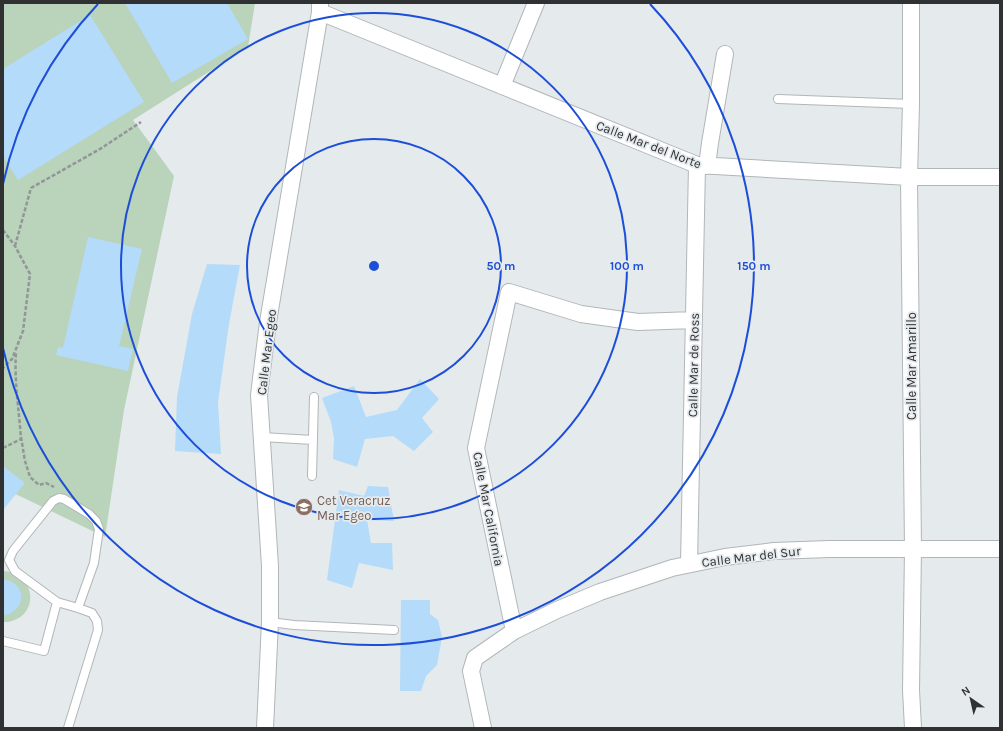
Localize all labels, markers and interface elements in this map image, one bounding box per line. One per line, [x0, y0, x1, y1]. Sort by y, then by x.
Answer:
street label: Calle Mar del Norte [594, 117, 704, 172]
centre of rings [367, 259, 381, 273]
text: 50 m [487, 259, 516, 273]
text: 100 m [610, 259, 644, 273]
text: 150 m [737, 259, 771, 273]
street label: Calle Mar Egeo [254, 308, 279, 396]
street label: Calle Mar Amarillo [904, 312, 919, 420]
street label: Calle Mar de Ross [685, 313, 702, 417]
street label: Calle Mar California [470, 451, 507, 567]
place label: Cet Veracruz Mar Egeo [317, 493, 391, 523]
school or university icon: Cet Veracruz Mar Egeo [294, 497, 314, 517]
street label: Calle Mar del Sur [701, 543, 802, 570]
north arrow [951, 679, 991, 719]
text: N [959, 684, 973, 699]

